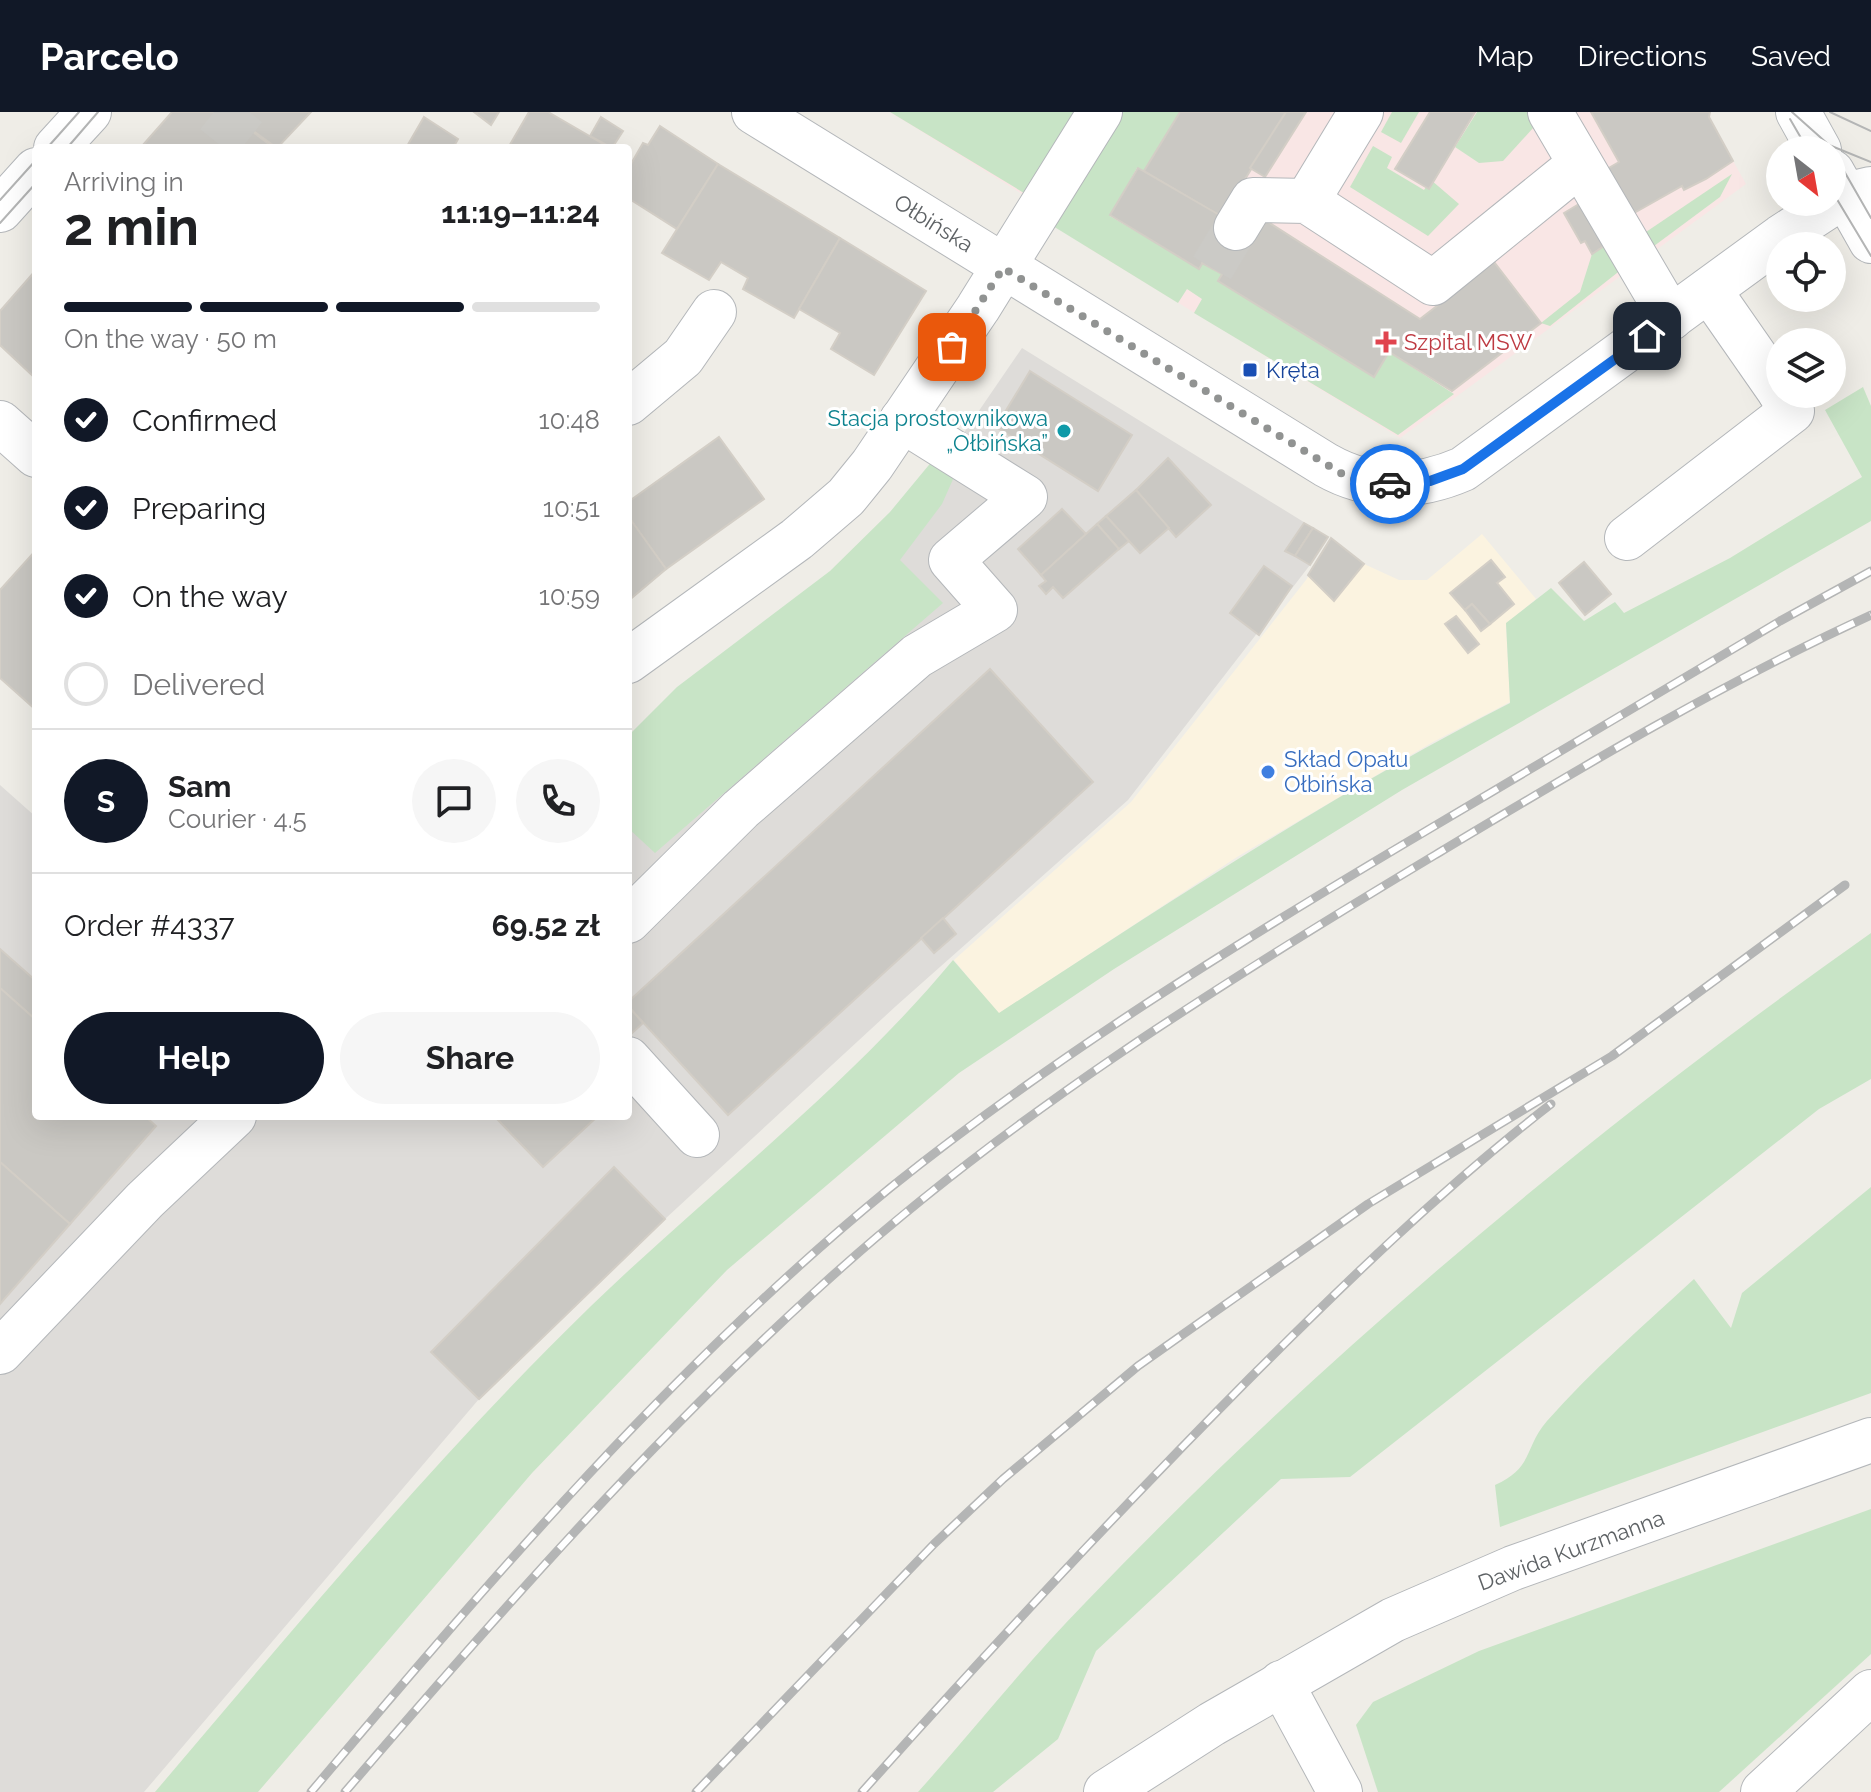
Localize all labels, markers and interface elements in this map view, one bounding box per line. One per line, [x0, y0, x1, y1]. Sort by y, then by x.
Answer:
text: Parcelo [40, 34, 179, 79]
text: Map [1477, 40, 1534, 73]
text: Directions [1578, 40, 1707, 73]
text: Saved [1751, 40, 1831, 73]
north arrow [1766, 136, 1846, 216]
map controls [1766, 136, 1846, 408]
text: Arriving in [64, 167, 184, 197]
street label: Ołbińska [890, 189, 978, 257]
text: 11:19–11:24 [441, 195, 600, 230]
text: 2 min [64, 196, 199, 257]
button: locate [1766, 232, 1846, 312]
pin [1613, 302, 1681, 370]
pin [918, 313, 986, 381]
icon: home [1625, 314, 1669, 358]
text: On the way · 50 m [64, 324, 277, 354]
icon: bag [930, 325, 974, 369]
button: layers [1766, 328, 1846, 408]
place label: Szpital MSW [1404, 329, 1532, 355]
marker: Szpital MSW [1375, 331, 1397, 353]
place label: Kręta [1266, 357, 1320, 383]
marker: Kręta [1241, 361, 1259, 379]
icon: check [64, 398, 108, 442]
text: Confirmed [132, 403, 277, 438]
text: 10:48 [538, 405, 600, 435]
place label: Stacja prostownikowa „Ołbińska” [827, 405, 1048, 456]
marker: Stacja prostownikowa „Ołbińska” [1055, 422, 1073, 440]
courier [1350, 444, 1430, 524]
icon: car [1368, 462, 1412, 506]
icon: check [64, 486, 108, 530]
text: Preparing [132, 491, 266, 526]
text: 10:51 [543, 493, 600, 523]
icon: check [64, 574, 108, 618]
text: On the way [132, 579, 288, 614]
text: 10:59 [539, 581, 600, 611]
text: Delivered [132, 667, 265, 702]
place label: Skład Opału Ołbińska [1284, 746, 1408, 797]
button: chat [412, 759, 496, 843]
button: phone [516, 759, 600, 843]
marker: Skład Opału Ołbińska [1259, 763, 1277, 781]
text: Sam [168, 769, 231, 804]
text: S [97, 784, 115, 819]
text: Courier · 4.5 [168, 804, 307, 834]
text: Order #4337 [64, 908, 235, 943]
text: 69.52 zł [492, 908, 600, 943]
button: Help [64, 1012, 324, 1104]
button: Share [340, 1012, 600, 1104]
street label: Dawida Kurzmanna [1474, 1504, 1668, 1596]

